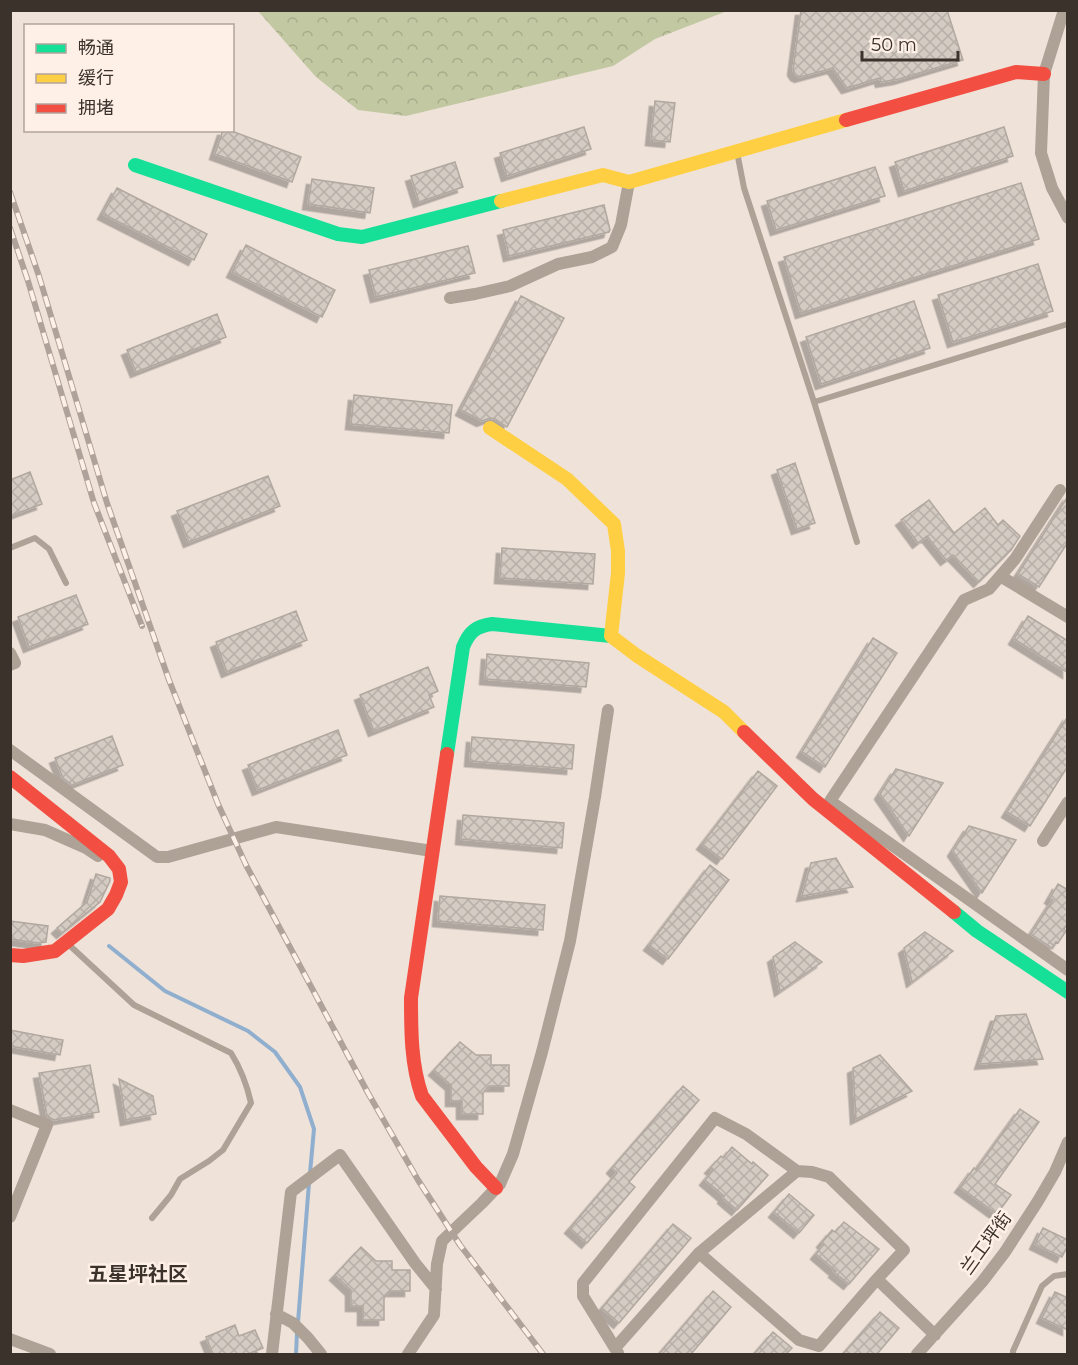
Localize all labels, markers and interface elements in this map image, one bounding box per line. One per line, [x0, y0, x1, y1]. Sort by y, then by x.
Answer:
legend [24, 24, 234, 132]
scale bar [862, 24, 958, 62]
text: 50 m [871, 34, 917, 56]
text: 畅通 [78, 37, 114, 59]
text: 缓行 [78, 67, 114, 89]
text: 拥堵 [78, 97, 114, 119]
street label: 兰工坪街 [956, 1207, 1016, 1279]
district label: 五星坪社区 [88, 1262, 188, 1286]

